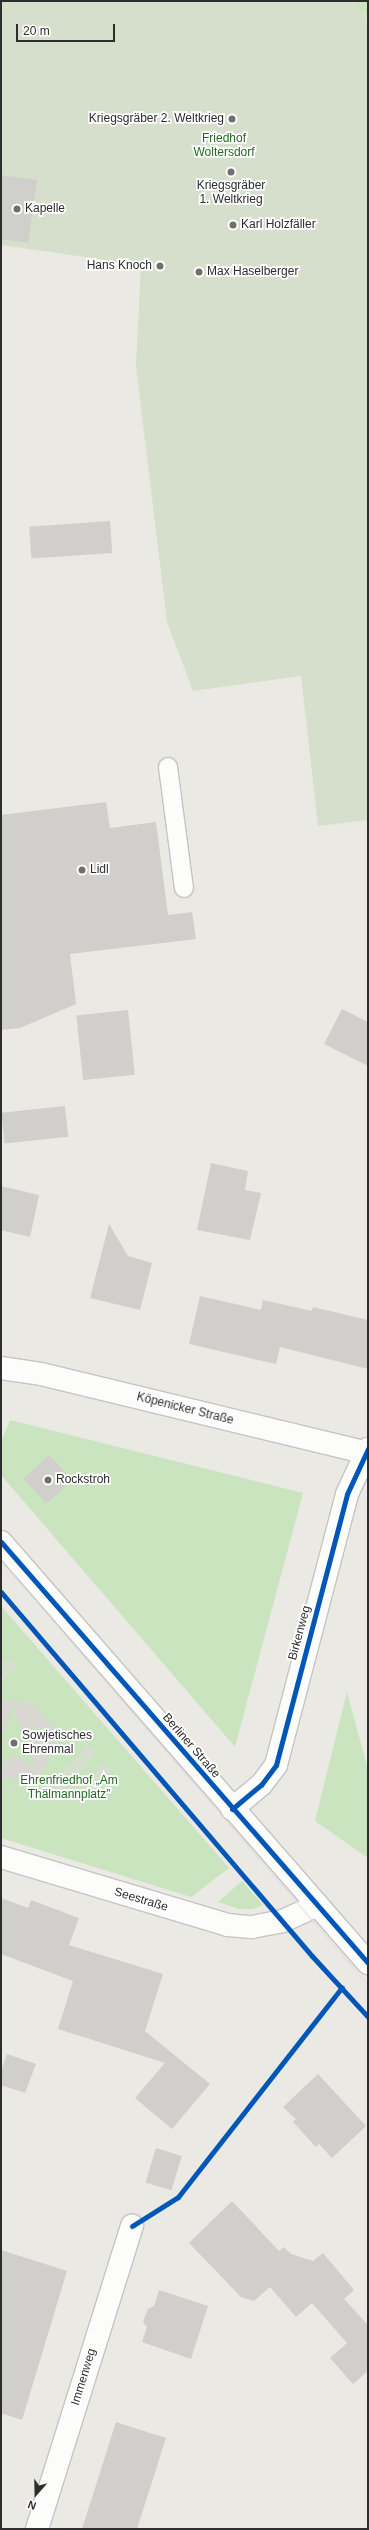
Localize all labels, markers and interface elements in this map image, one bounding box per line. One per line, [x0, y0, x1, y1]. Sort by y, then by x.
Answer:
scale bar [18, 16, 117, 42]
text: 20 m [23, 24, 50, 38]
place label: Kriegsgräber 2. Weltkrieg [89, 112, 224, 126]
marker: Kriegsgräber 2. Weltkrieg [227, 114, 237, 124]
park label: Friedhof Woltersdorf [193, 132, 255, 160]
marker: Kriegsgräber 1. Weltkrieg [226, 167, 236, 177]
place label: Kriegsgräber 1. Weltkrieg [197, 179, 265, 207]
place label: Kapelle [25, 202, 65, 216]
marker: Kapelle [12, 204, 22, 214]
place label: Karl Holzfäller [241, 218, 316, 232]
marker: Karl Holzfäller [228, 220, 238, 230]
place label: Hans Knoch [87, 259, 152, 273]
marker: Hans Knoch [155, 261, 165, 271]
place label: Max Haselberger [207, 265, 298, 279]
marker: Max Haselberger [194, 267, 204, 277]
place label: Lidl [90, 863, 109, 877]
marker: Lidl [77, 865, 87, 875]
street label: Köpenicker Straße [135, 1390, 235, 1428]
place label: Rockstroh [56, 1473, 110, 1487]
marker: Rockstroh [43, 1475, 53, 1485]
street label: Birkenweg [286, 1604, 314, 1662]
street label: Berliner Straße [159, 1711, 223, 1781]
place label: Sowjetisches Ehrenmal [22, 1729, 92, 1757]
marker: Sowjetisches Ehrenmal [9, 1738, 19, 1748]
park label: Ehrenfriedhof „Am Thälmannplatz” [20, 1774, 118, 1802]
street label: Seestraße [112, 1885, 170, 1915]
street label: Immenweg [69, 2347, 99, 2407]
north arrow [16, 2474, 56, 2514]
text: N [26, 2498, 38, 2512]

